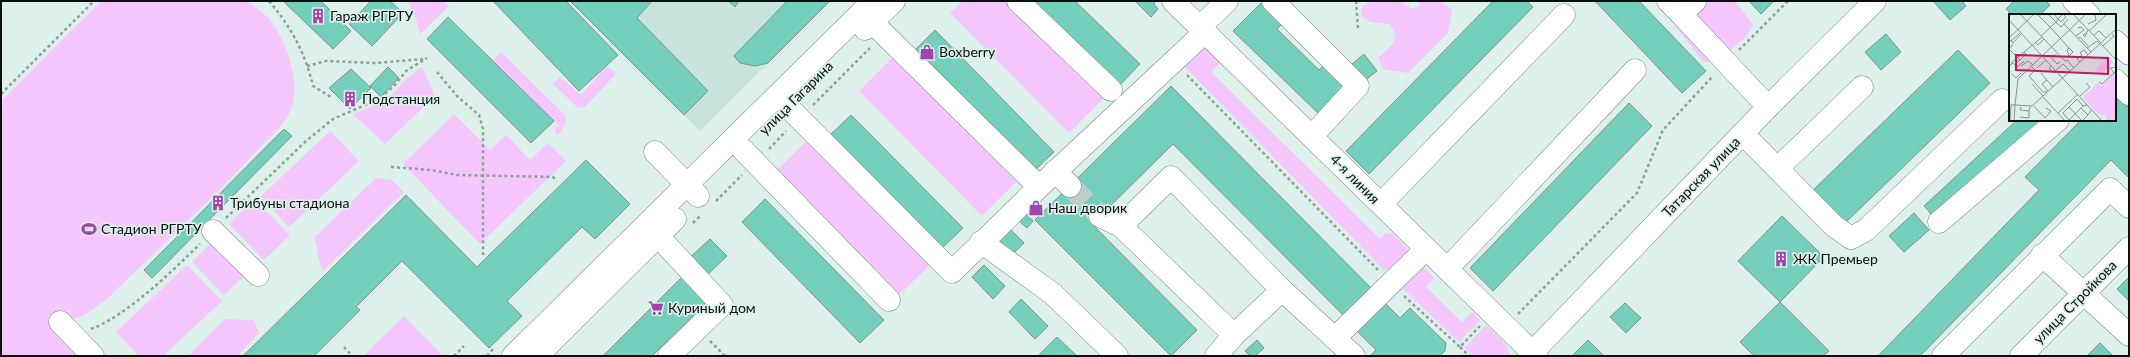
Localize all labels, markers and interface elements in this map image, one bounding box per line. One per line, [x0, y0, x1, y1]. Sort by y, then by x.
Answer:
building icon: Гараж РГРТУ [309, 7, 327, 25]
place label: Гараж РГРТУ [330, 7, 413, 24]
inset map [2009, 14, 2116, 121]
shop icon: Boxberry [918, 43, 936, 61]
place label: Boxberry [939, 43, 996, 60]
street label: улица Гагарина [755, 57, 836, 138]
building icon: Подстанция [341, 90, 359, 108]
place label: Подстанция [362, 90, 440, 107]
street label: Татарская улица [1658, 133, 1743, 220]
street label: 4-я линия [1327, 150, 1384, 207]
building icon: Трибуны стадиона [209, 194, 227, 212]
place label: Трибуны стадиона [230, 194, 350, 211]
shop icon: Наш дворик [1027, 199, 1045, 217]
place label: Наш дворик [1048, 199, 1128, 216]
sports icon: Стадион РГРТУ [80, 220, 98, 238]
place label: Стадион РГРТУ [101, 220, 202, 237]
building icon: ЖК Премьер [1772, 250, 1790, 268]
place label: ЖК Премьер [1793, 250, 1878, 267]
street label: улица Стройкова [2030, 257, 2120, 347]
supermarket icon: Куриный дом [647, 299, 665, 317]
place label: Куриный дом [668, 299, 756, 316]

